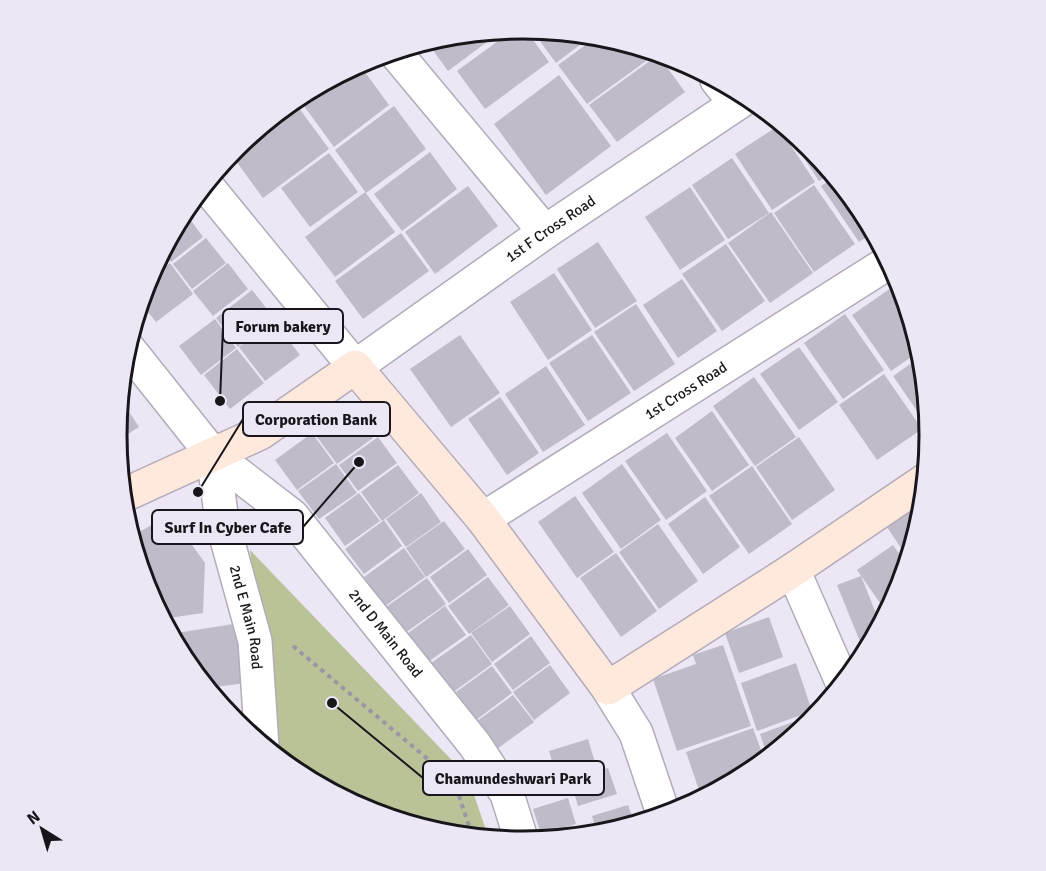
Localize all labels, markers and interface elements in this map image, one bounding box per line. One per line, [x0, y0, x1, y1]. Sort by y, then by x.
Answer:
street label: 1st F Cross Road [502, 192, 599, 266]
callout: Forum bakery [223, 309, 343, 343]
text: Forum bakery [235, 317, 331, 337]
street label: 1st Cross Road [641, 358, 730, 423]
callout: Corporation Bank [243, 402, 390, 436]
text: Corporation Bank [255, 410, 378, 430]
callout: Surf In Cyber Cafe [152, 510, 303, 544]
text: Surf In Cyber Cafe [165, 518, 292, 538]
street label: 2nd E Main Road [226, 563, 266, 670]
street label: 2nd D Main Road [345, 585, 427, 681]
callout: Chamundeshwari Park [423, 761, 604, 795]
text: Chamundeshwari Park [435, 769, 592, 789]
north arrow [12, 799, 72, 859]
text: N [23, 806, 44, 829]

